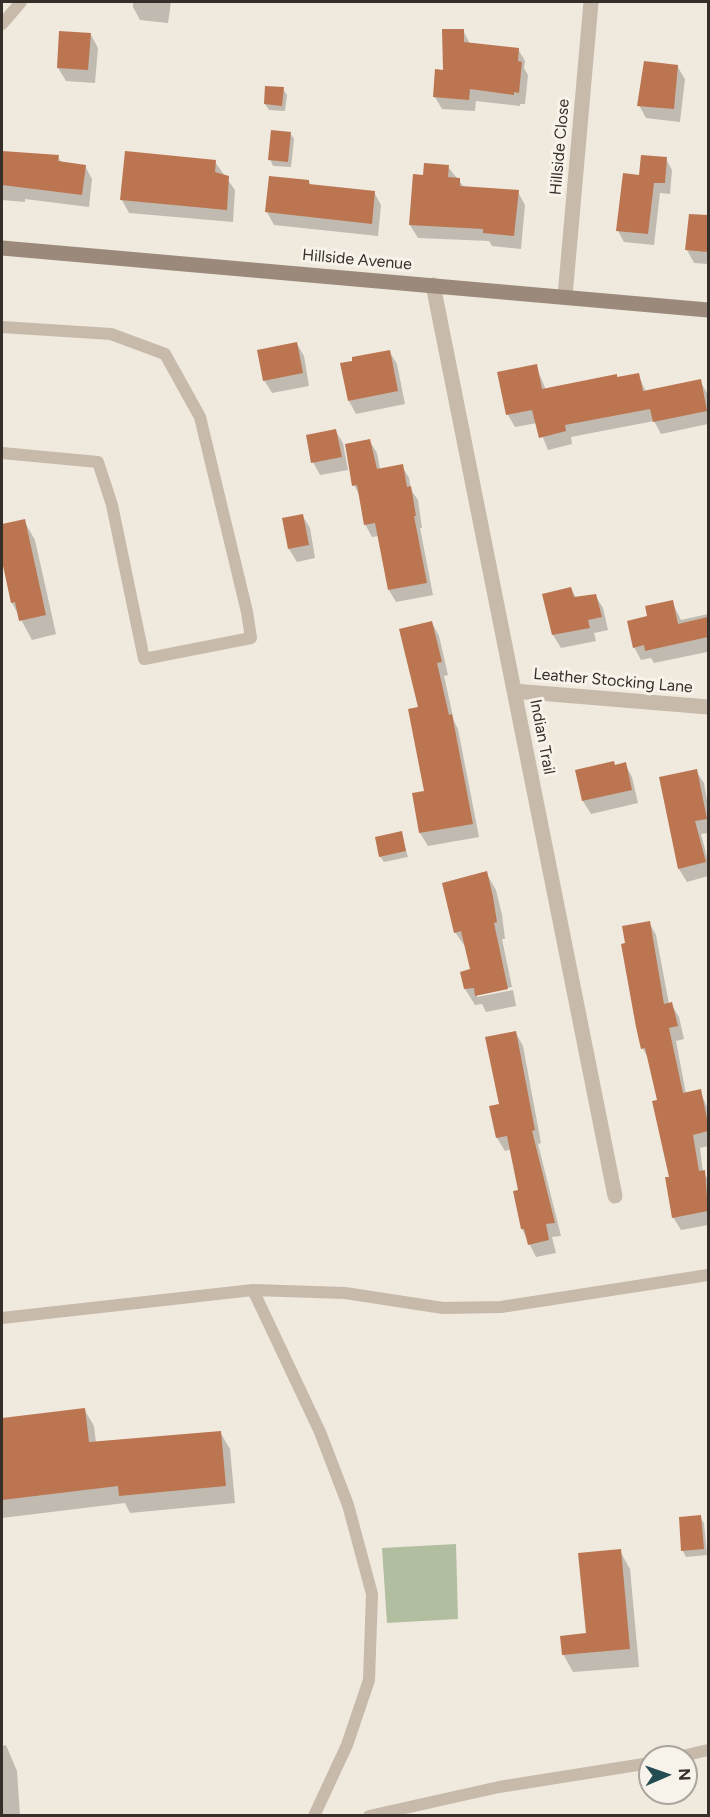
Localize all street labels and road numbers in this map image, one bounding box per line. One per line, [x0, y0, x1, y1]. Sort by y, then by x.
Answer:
street label: Hillside Close [546, 98, 574, 196]
street label: Hillside Avenue [301, 246, 413, 274]
street label: Leather Stocking Lane [532, 664, 694, 698]
street label: Indian Trail [525, 698, 559, 776]

